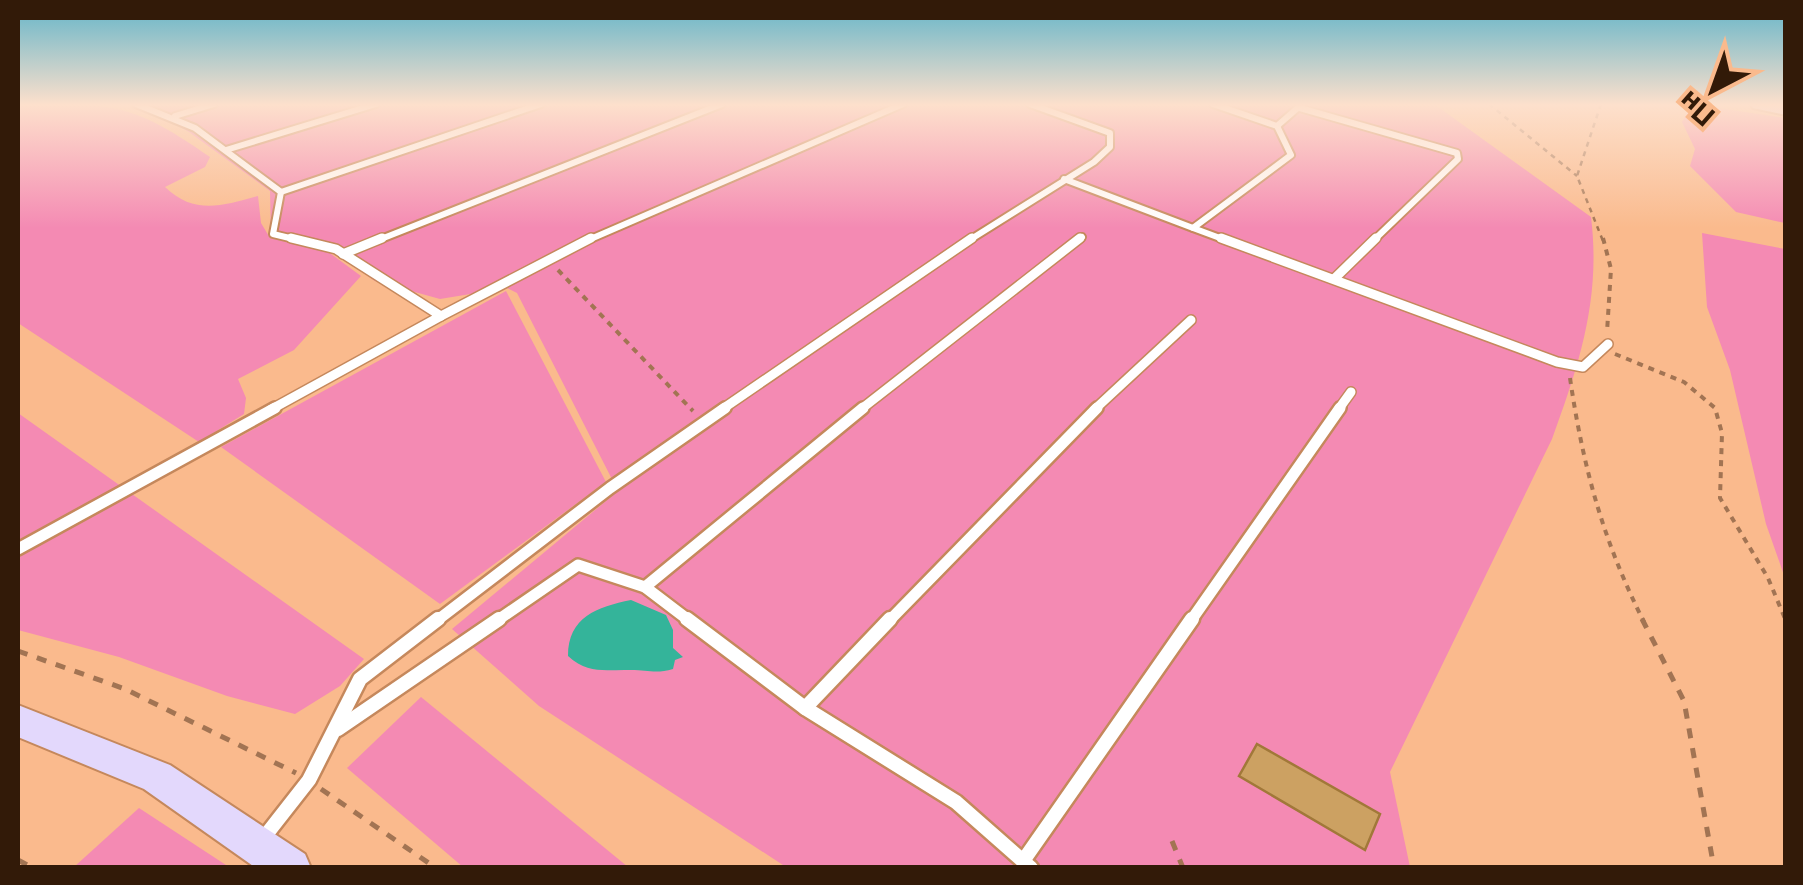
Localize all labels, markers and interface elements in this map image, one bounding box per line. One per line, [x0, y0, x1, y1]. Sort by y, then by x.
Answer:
north arrow [1663, 40, 1763, 140]
text: Пн [1670, 83, 1722, 135]

